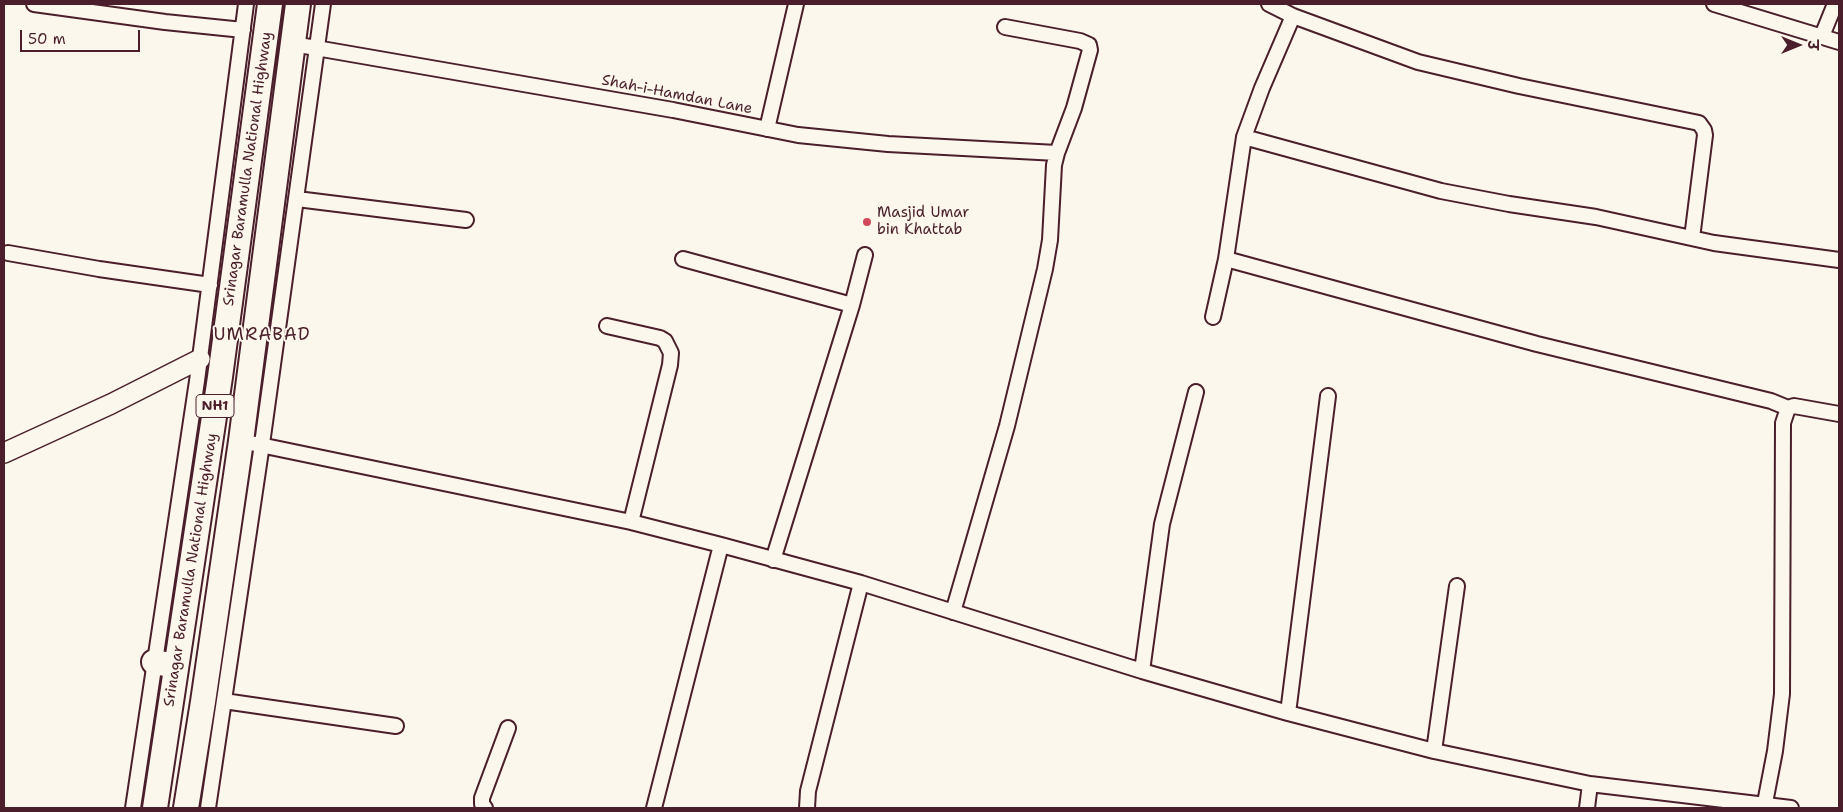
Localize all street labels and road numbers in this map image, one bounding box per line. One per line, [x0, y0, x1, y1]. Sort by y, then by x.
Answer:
street label: Srinagar Baramulla National Highway [220, 31, 276, 307]
street label: Shah-i-Hamdan Lane [600, 72, 754, 118]
road number: NH1 [196, 394, 234, 418]
street label: Srinagar Baramulla National Highway [160, 432, 222, 708]

